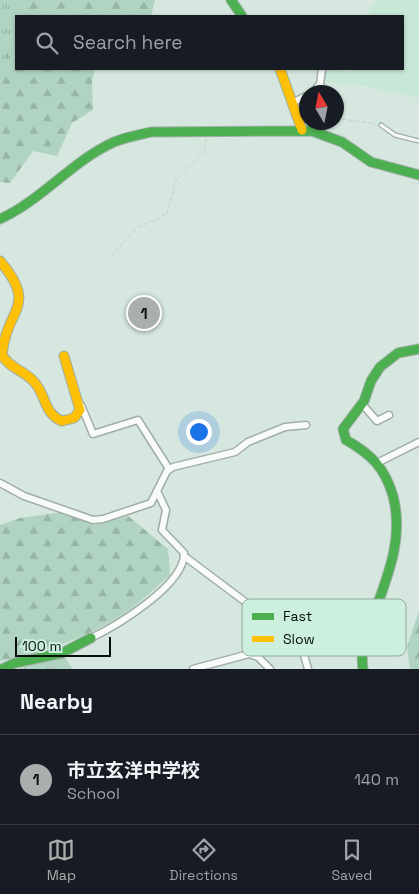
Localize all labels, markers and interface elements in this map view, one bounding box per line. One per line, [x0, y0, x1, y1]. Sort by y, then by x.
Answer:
search box [15, 15, 404, 70]
icon: search [33, 29, 61, 57]
text: Search here [73, 30, 183, 55]
north arrow [299, 85, 344, 130]
pin: 1 [128, 294, 160, 332]
your location [186, 419, 212, 445]
legend [242, 599, 406, 656]
text: Fast [283, 607, 312, 625]
text: Slow [283, 630, 315, 648]
scale bar [15, 634, 111, 657]
text: 100 m [22, 637, 61, 655]
text: Nearby [20, 688, 93, 715]
text: 市立玄洋中学校 [67, 758, 200, 783]
text: 1 [32, 769, 40, 790]
text: 140 m [354, 769, 399, 790]
text: School [67, 783, 120, 804]
tab: Map [47, 836, 76, 884]
tab: Directions [169, 836, 238, 884]
tab: Saved [331, 836, 372, 884]

